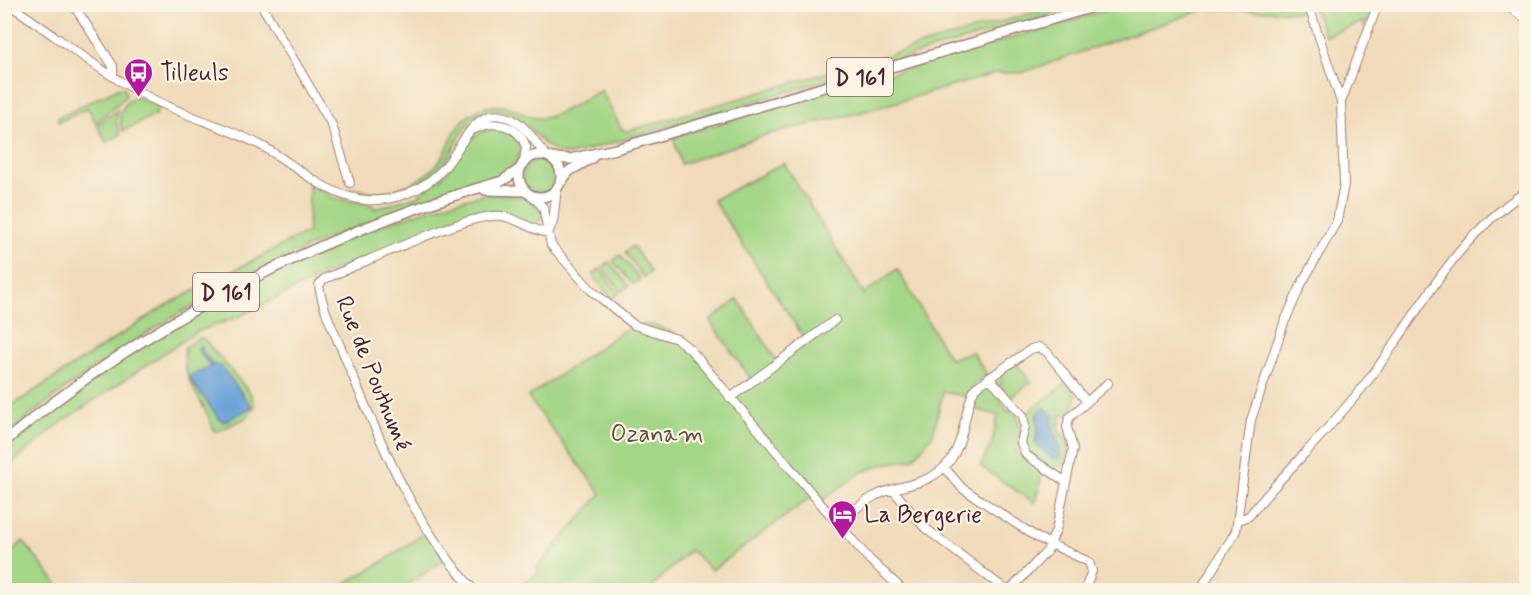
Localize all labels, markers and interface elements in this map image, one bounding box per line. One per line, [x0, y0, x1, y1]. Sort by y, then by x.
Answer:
bus stop icon: Tilleuls [123, 56, 155, 98]
place label: Tilleuls [160, 58, 229, 89]
road number: D 161 [827, 58, 893, 96]
road number: D 161 [193, 273, 259, 311]
street label: Rue de Pouthumé [328, 292, 418, 456]
park label: Ozanam [611, 419, 703, 450]
hotel icon: La Bergerie [827, 498, 859, 540]
place label: La Bergerie [864, 500, 982, 531]

